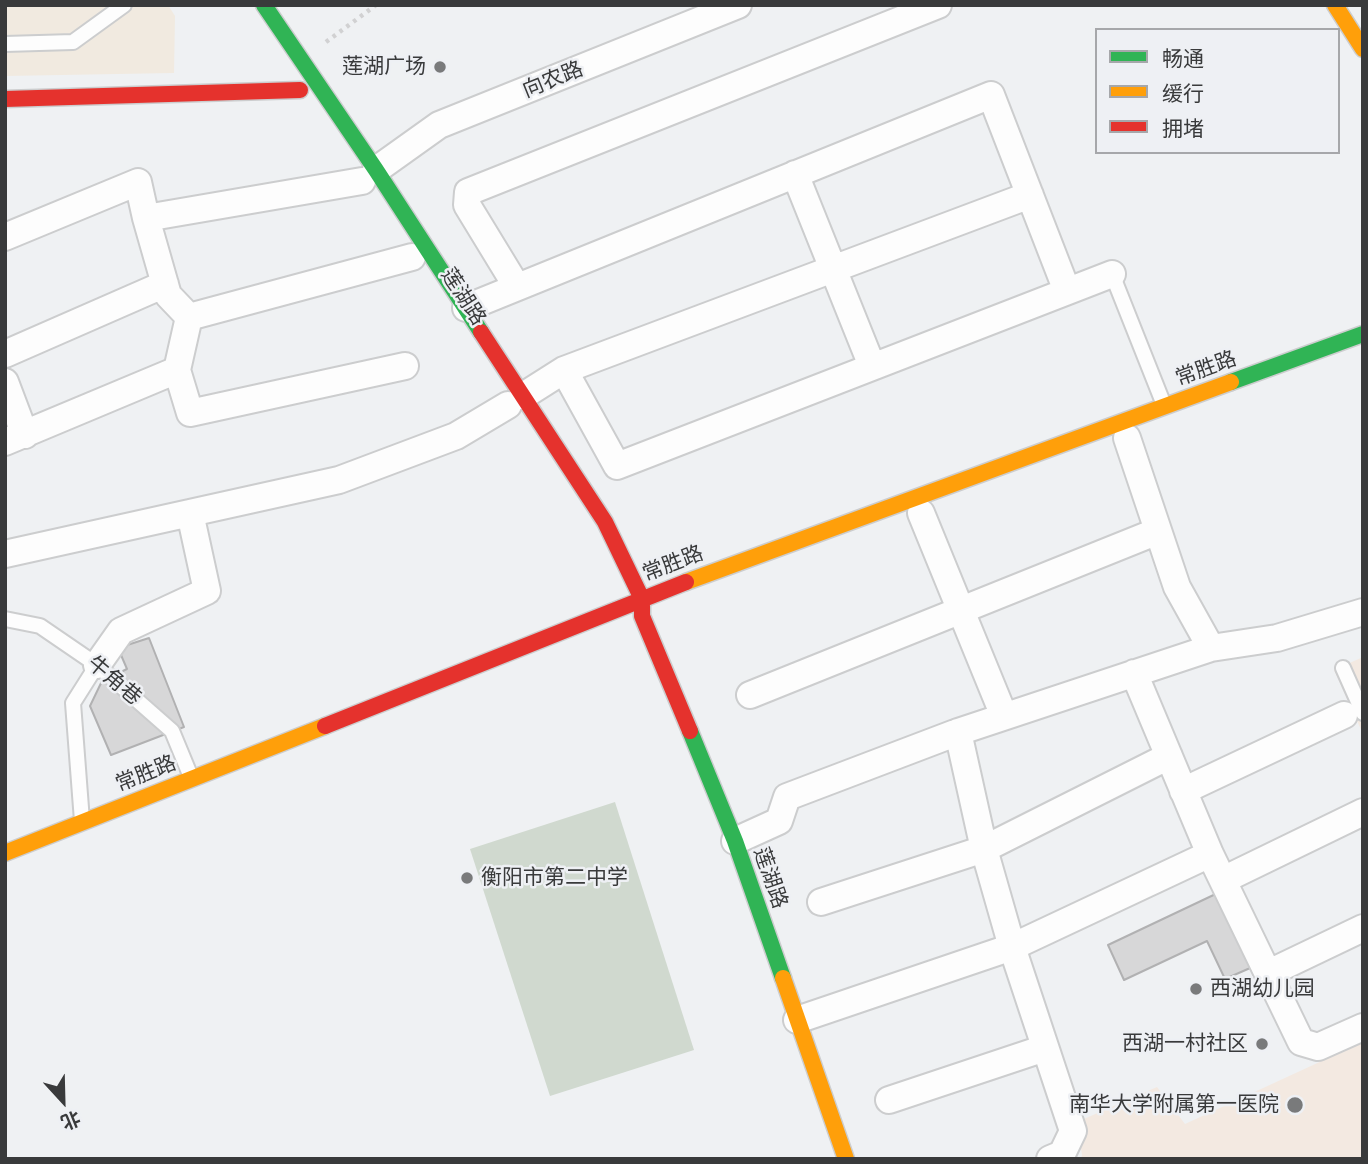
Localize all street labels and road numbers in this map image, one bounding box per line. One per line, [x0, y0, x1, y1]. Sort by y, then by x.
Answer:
street label: 向农路 [519, 57, 587, 103]
street label: 莲湖路 [435, 264, 491, 330]
street label: 常胜路 [1172, 346, 1240, 392]
street label: 常胜路 [639, 541, 707, 587]
street label: 牛角巷 [82, 651, 146, 711]
street label: 常胜路 [112, 751, 180, 797]
street label: 莲湖路 [748, 844, 792, 912]

